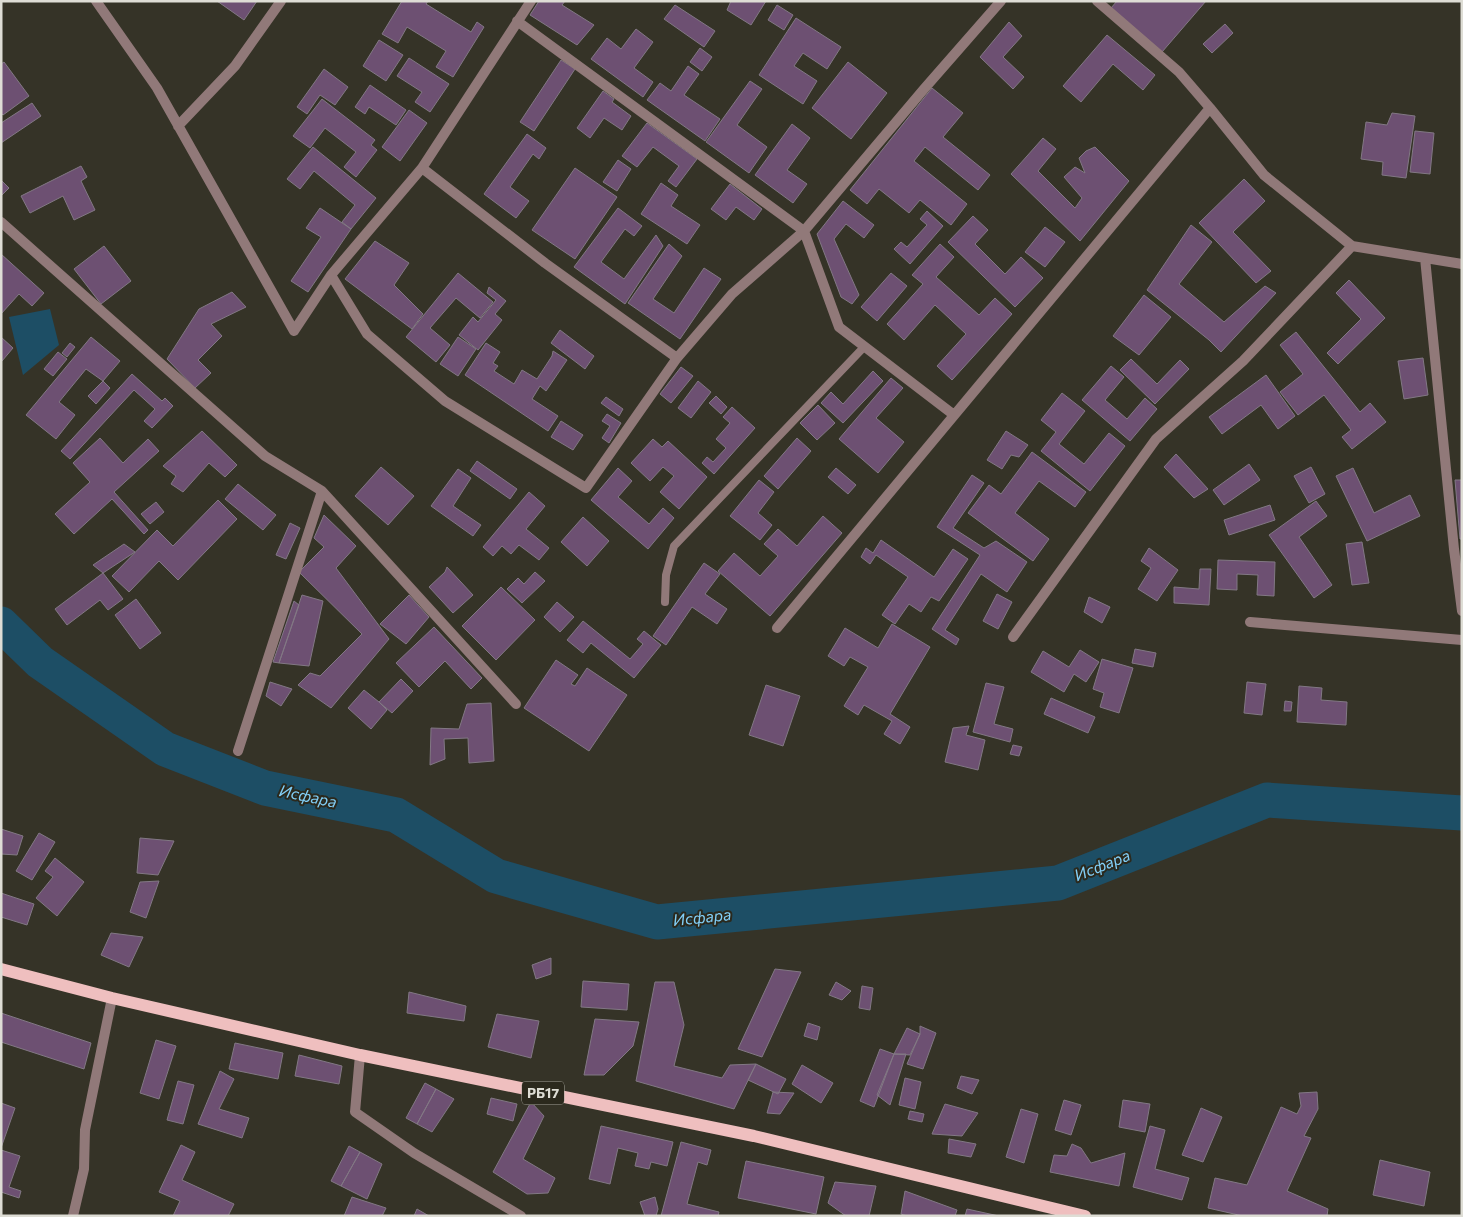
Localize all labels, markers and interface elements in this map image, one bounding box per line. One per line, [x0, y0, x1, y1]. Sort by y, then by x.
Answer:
water label: Исфара [277, 780, 339, 811]
water label: Исфара [1071, 845, 1133, 884]
water label: Исфара [672, 904, 732, 929]
road number: РБ17 [522, 1082, 564, 1104]

